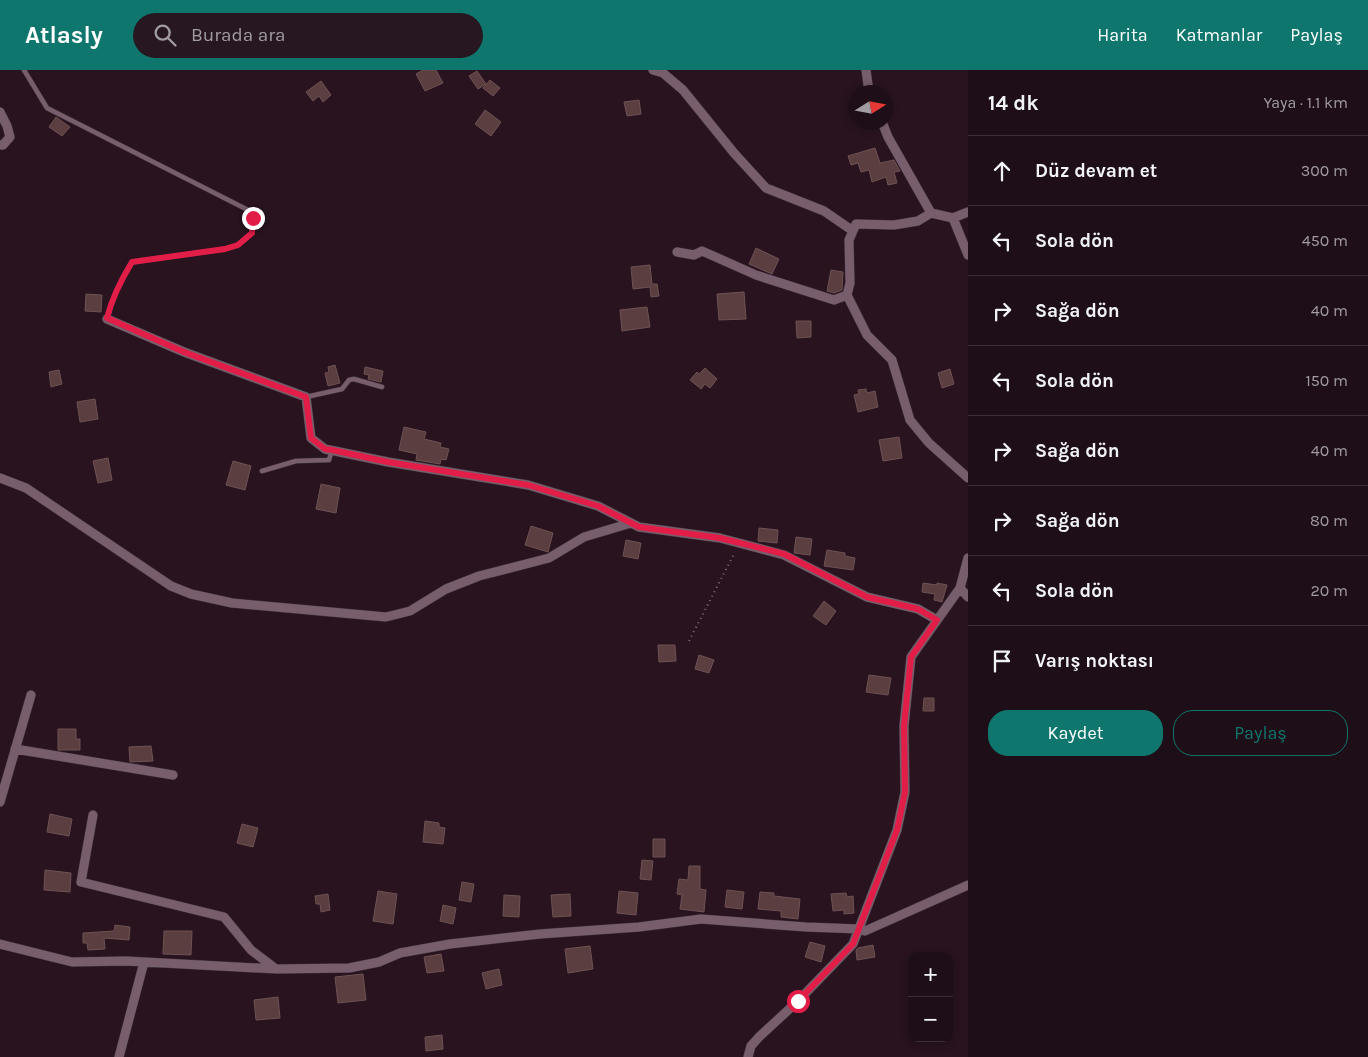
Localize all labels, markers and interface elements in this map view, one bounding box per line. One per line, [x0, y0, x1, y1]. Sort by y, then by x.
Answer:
search box [133, 13, 483, 58]
text: Atlasly [25, 21, 103, 49]
icon: search [151, 21, 179, 49]
text: Burada ara [191, 24, 286, 46]
text: Harita [1097, 24, 1148, 46]
text: Katmanlar [1176, 24, 1262, 46]
text: Paylaş [1290, 24, 1343, 46]
north arrow [848, 85, 893, 130]
text: 14 dk [988, 91, 1039, 115]
text: Yaya · 1.1 km [1263, 93, 1348, 112]
icon: ahead [988, 157, 1016, 185]
text: Düz devam et [1035, 160, 1157, 182]
text: 300 m [1301, 161, 1348, 180]
route end [242, 207, 265, 230]
icon: left [988, 227, 1016, 255]
text: Sola dön [1035, 230, 1114, 252]
text: 450 m [1302, 231, 1348, 250]
icon: right [988, 297, 1016, 325]
text: Sağa dön [1035, 300, 1119, 322]
text: 40 m [1311, 301, 1348, 320]
icon: left [988, 367, 1016, 395]
text: Sola dön [1035, 370, 1114, 392]
text: 150 m [1305, 371, 1348, 390]
icon: right [988, 437, 1016, 465]
text: Sağa dön [1035, 440, 1119, 462]
text: 40 m [1311, 441, 1348, 460]
icon: right [988, 507, 1016, 535]
text: Sağa dön [1035, 510, 1119, 532]
text: 80 m [1310, 511, 1348, 530]
icon: left [988, 577, 1016, 605]
text: Sola dön [1035, 580, 1114, 602]
text: 20 m [1310, 581, 1348, 600]
icon: arrive [988, 647, 1016, 675]
text: Varış noktası [1035, 650, 1154, 672]
button: Kaydet [988, 710, 1163, 756]
button: Paylaş [1173, 710, 1348, 756]
map controls [908, 952, 953, 1042]
button: + [908, 952, 953, 997]
route start [787, 990, 810, 1013]
button: − [908, 997, 953, 1042]

